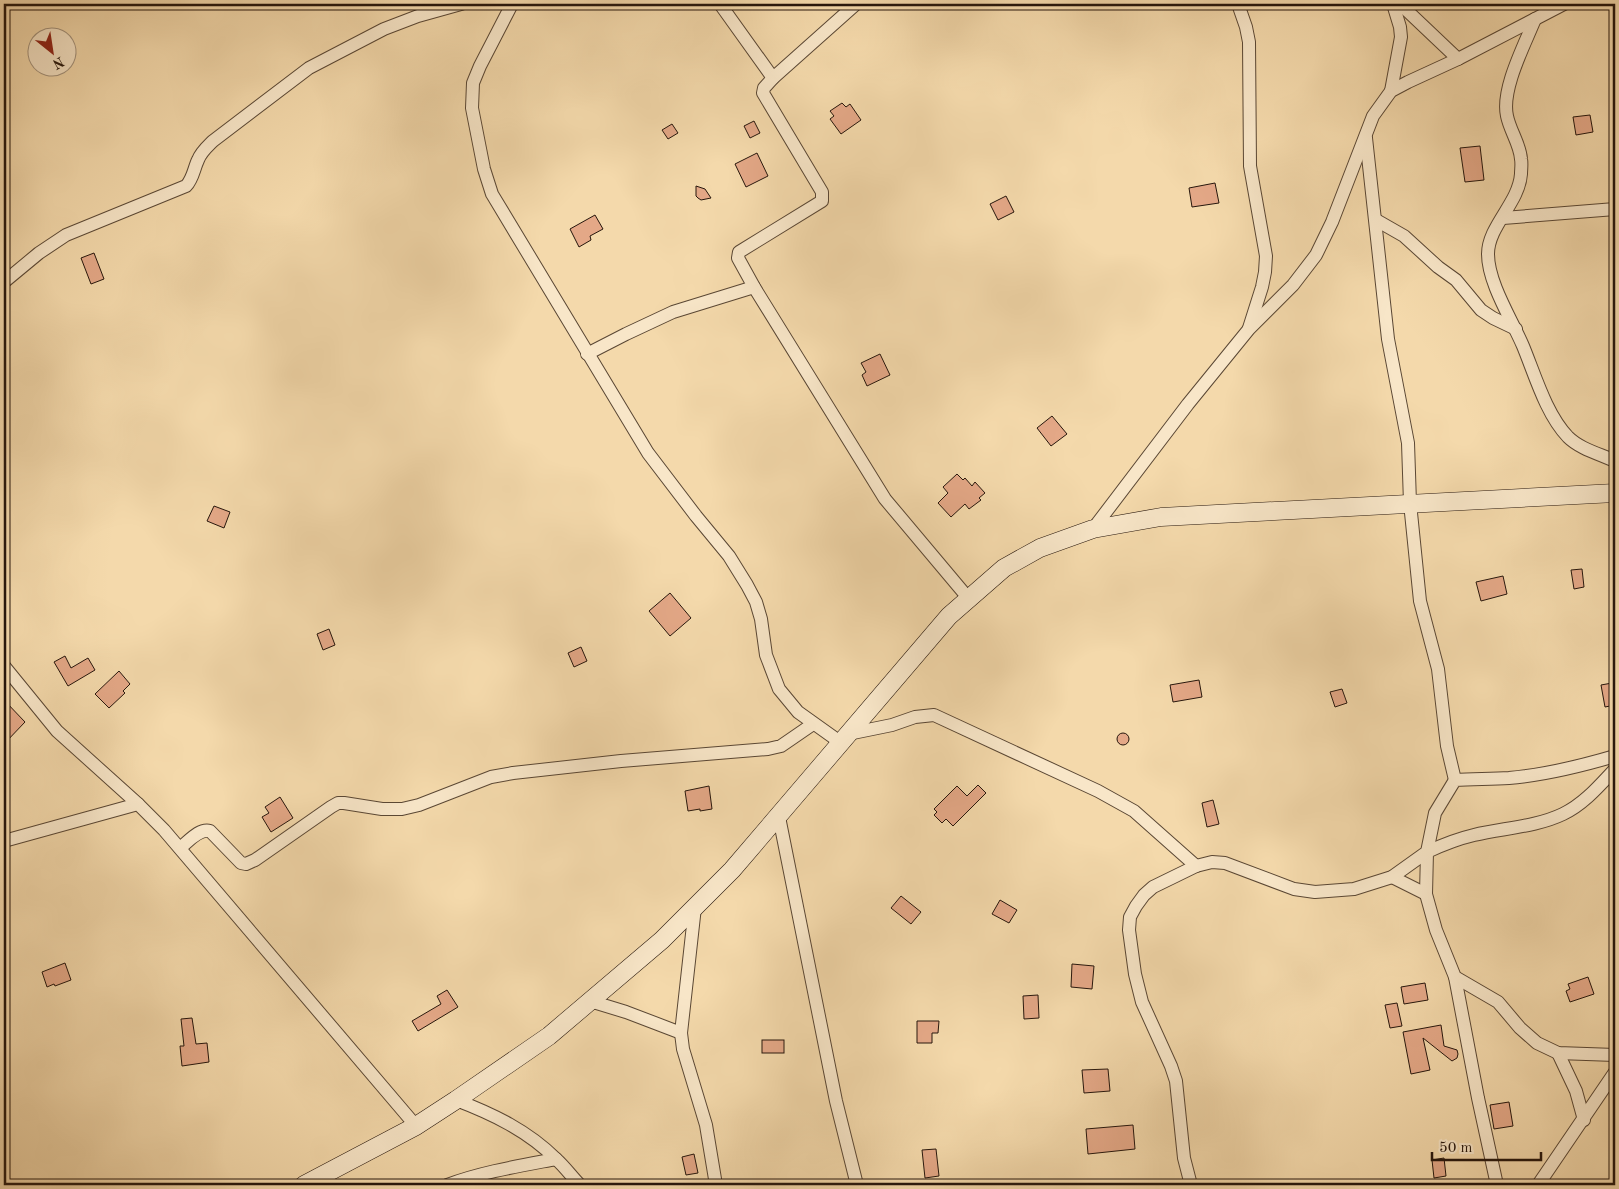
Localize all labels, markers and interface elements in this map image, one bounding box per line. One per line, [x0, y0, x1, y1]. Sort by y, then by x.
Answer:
north arrow [28, 28, 78, 78]
text: N [50, 54, 66, 71]
scale bar [1432, 1129, 1540, 1161]
text: 50 m [1439, 1141, 1473, 1156]

